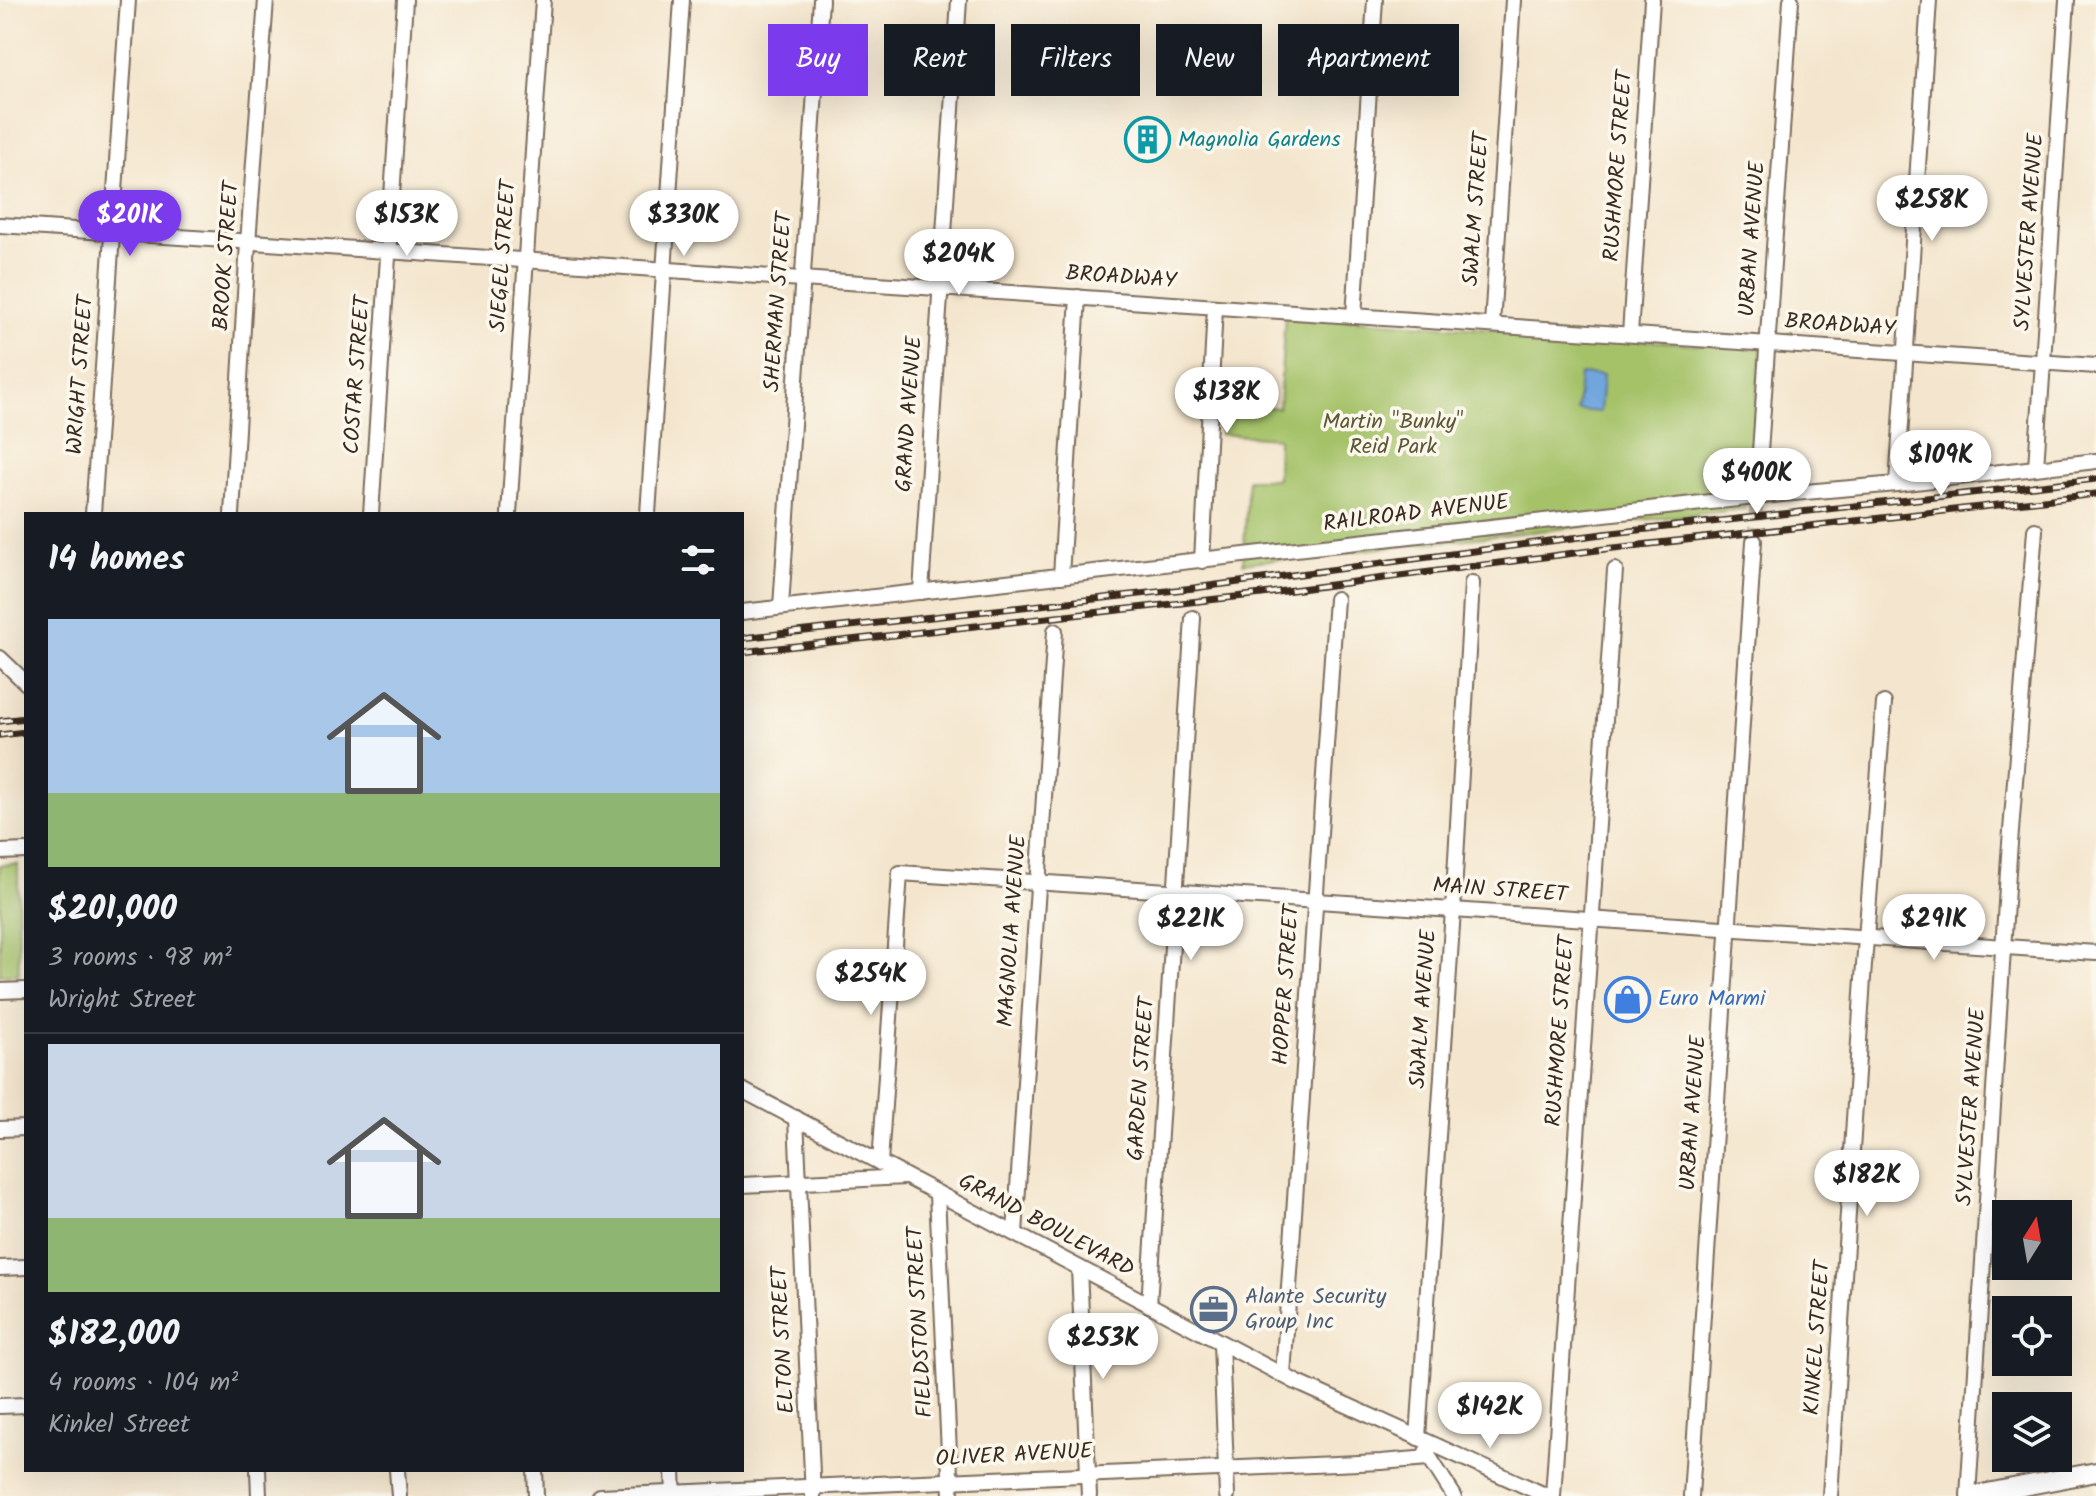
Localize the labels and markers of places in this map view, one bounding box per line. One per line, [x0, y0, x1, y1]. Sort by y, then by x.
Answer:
building icon: Magnolia Gardens [1123, 116, 1171, 164]
place label: Magnolia Gardens [1178, 123, 1341, 158]
pin: $258K [1876, 175, 1988, 243]
pin: $201K [74, 190, 186, 258]
pin: $153K [351, 190, 463, 258]
pin: $330K [628, 190, 740, 258]
pin: $204K [903, 229, 1015, 297]
pin: $138K [1171, 367, 1283, 435]
pin: $109K [1885, 430, 1997, 498]
pin: $400K [1701, 448, 1813, 516]
pin: $221K [1135, 894, 1247, 962]
pin: $291K [1878, 894, 1990, 962]
pin: $254K [815, 949, 927, 1017]
shop icon: Euro Marmi [1603, 975, 1651, 1023]
place label: Euro Marmi [1658, 982, 1766, 1017]
pin: $182K [1811, 1150, 1923, 1218]
place label: Alante Security Group Inc [1245, 1280, 1387, 1340]
office icon: Alante Security Group Inc [1190, 1286, 1238, 1334]
pin: $253K [1047, 1313, 1159, 1381]
pin: $142K [1434, 1382, 1546, 1450]

